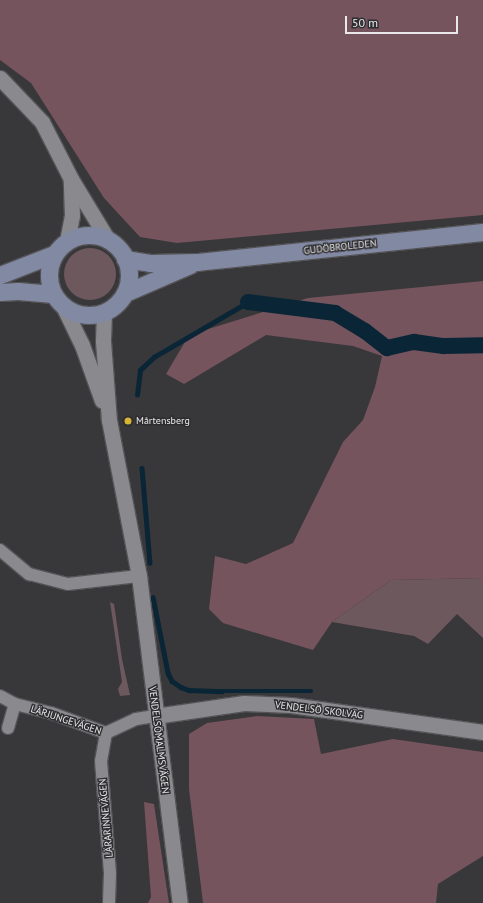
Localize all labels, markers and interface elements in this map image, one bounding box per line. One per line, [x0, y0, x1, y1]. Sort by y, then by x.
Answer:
scale bar [347, 8, 460, 34]
text: 50 m [352, 15, 378, 30]
street label: GUDÖBROLEDEN [303, 237, 377, 257]
place label: Mårtensberg [136, 415, 190, 427]
marker: Mårtensberg [123, 416, 133, 426]
street label: VENDELSÖMALMSVÄGEN [146, 686, 172, 794]
street label: VENDELSÖ SKOLVÄG [274, 699, 364, 721]
street label: LÄRJUNGEVÄGEN [29, 703, 103, 737]
street label: LÄRARINNEVÄGEN [97, 778, 115, 858]

